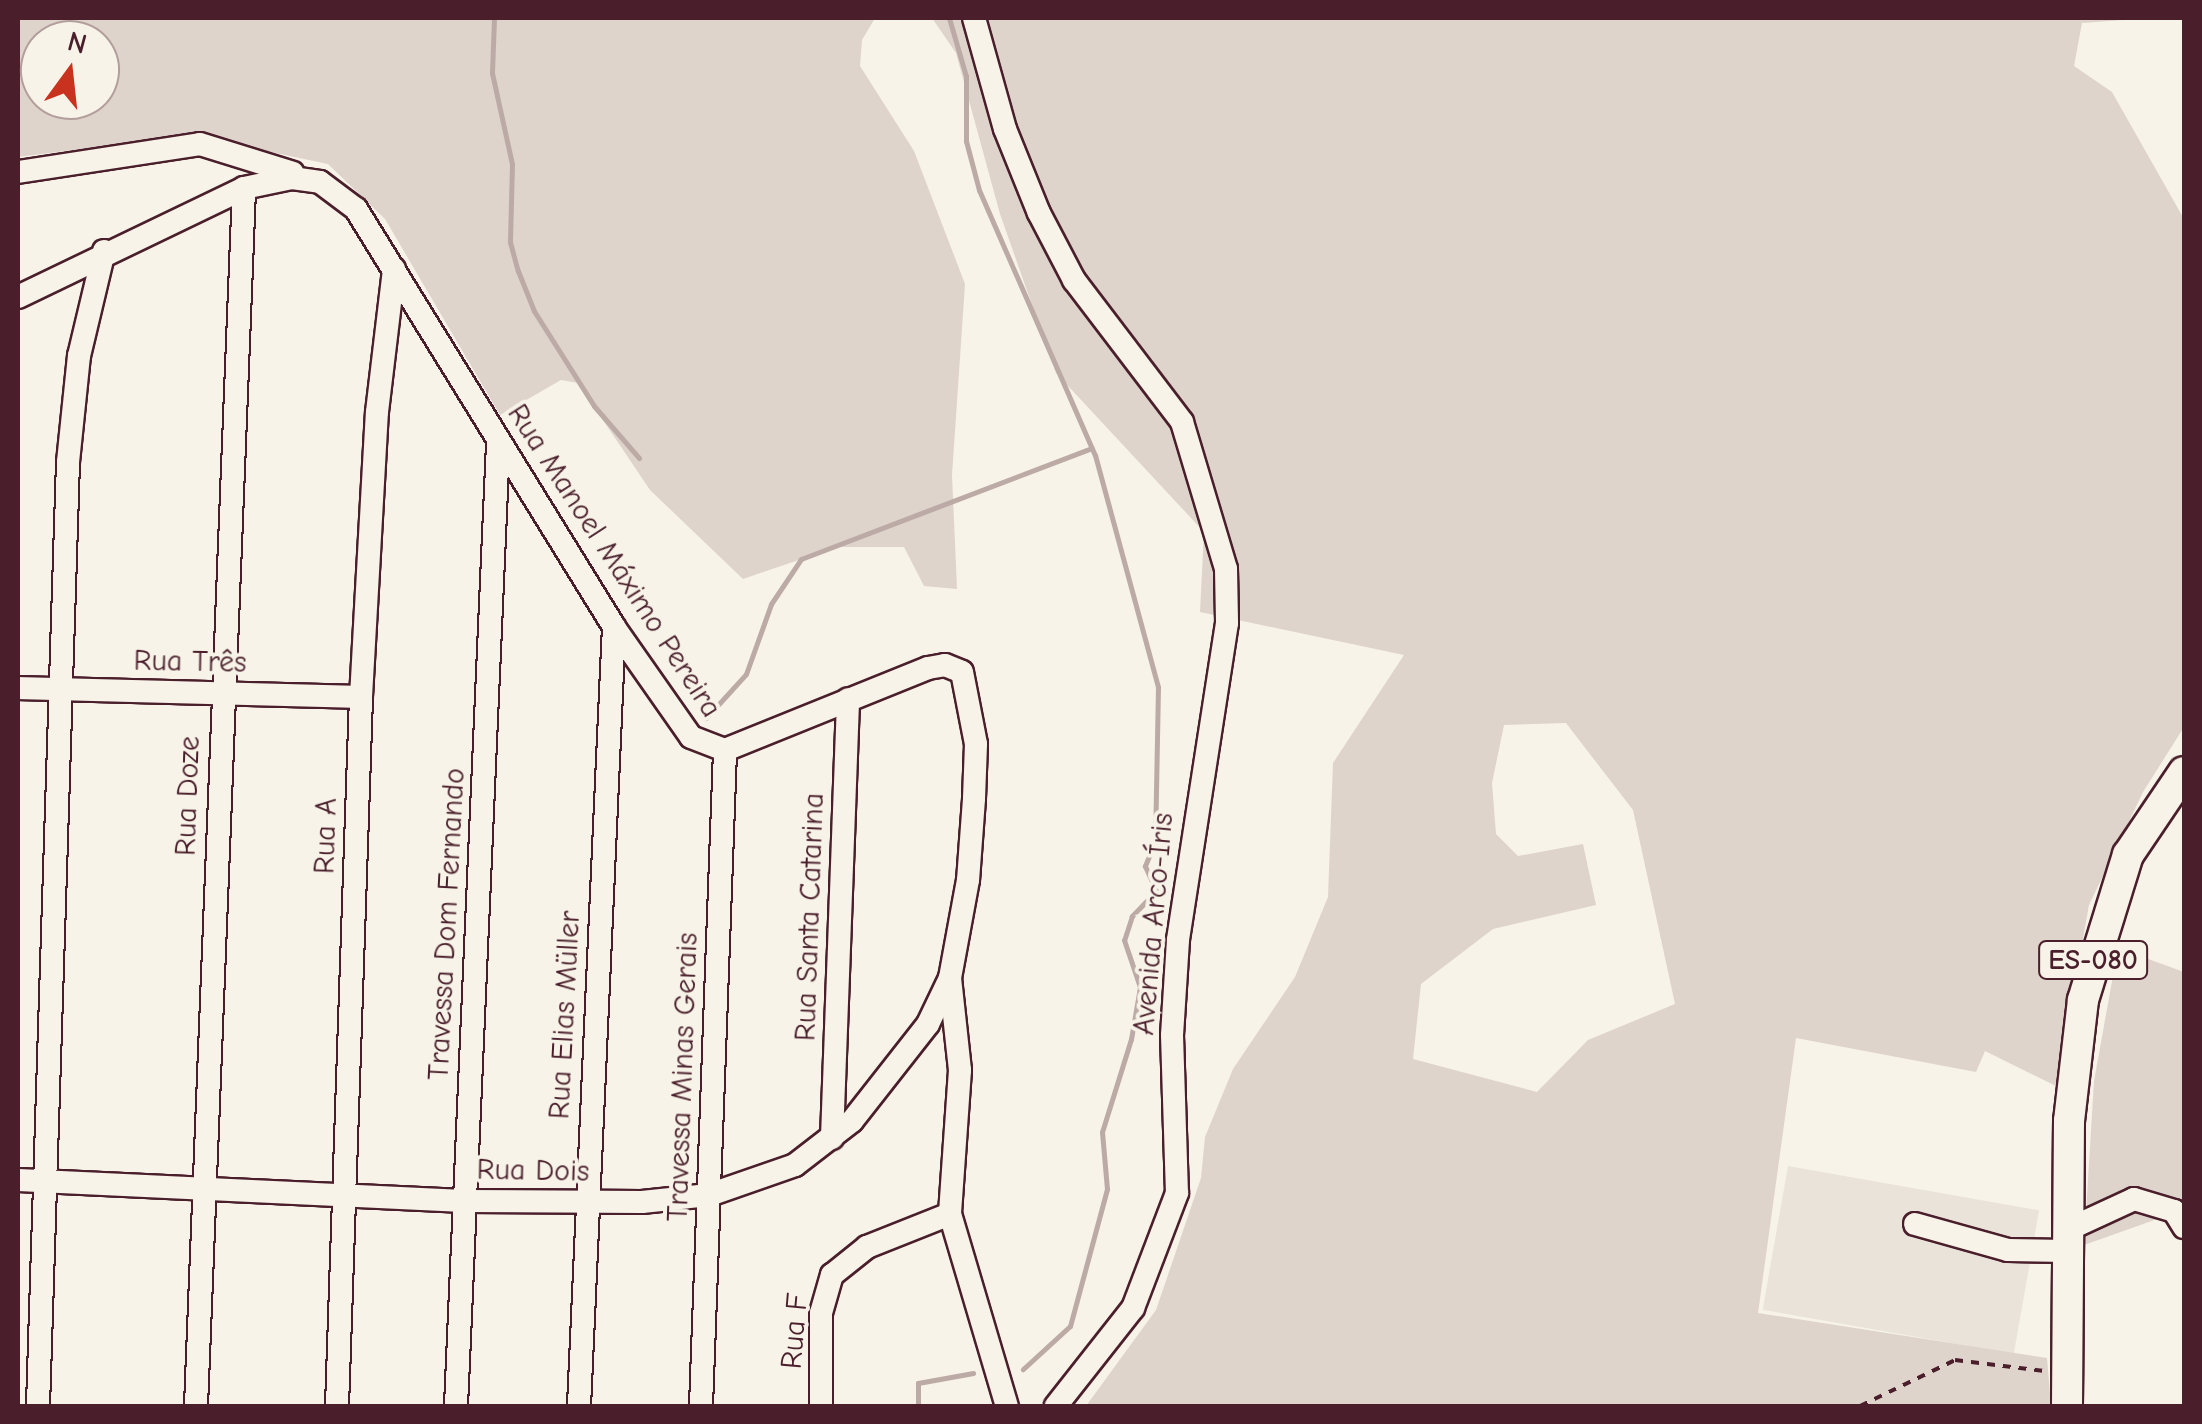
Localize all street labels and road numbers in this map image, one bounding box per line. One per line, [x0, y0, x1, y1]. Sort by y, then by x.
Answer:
street label: Rua Manoel Máximo Pereira [499, 398, 729, 724]
street label: Rua Três [133, 643, 247, 681]
street label: Rua Doze [168, 735, 208, 857]
street label: Travessa Dom Fernando [421, 767, 473, 1081]
street label: Rua Santa Catarina [788, 792, 832, 1042]
street label: Rua A [307, 797, 345, 875]
street label: Avenida Arco-Íris [1126, 811, 1182, 1037]
street label: Rua Elias Müller [542, 910, 588, 1120]
street label: Travessa Minas Gerais [660, 932, 706, 1222]
road number: ES-080 [2038, 937, 2148, 983]
street label: Rua Dois [476, 1152, 590, 1190]
street label: Rua F [774, 1292, 816, 1370]

